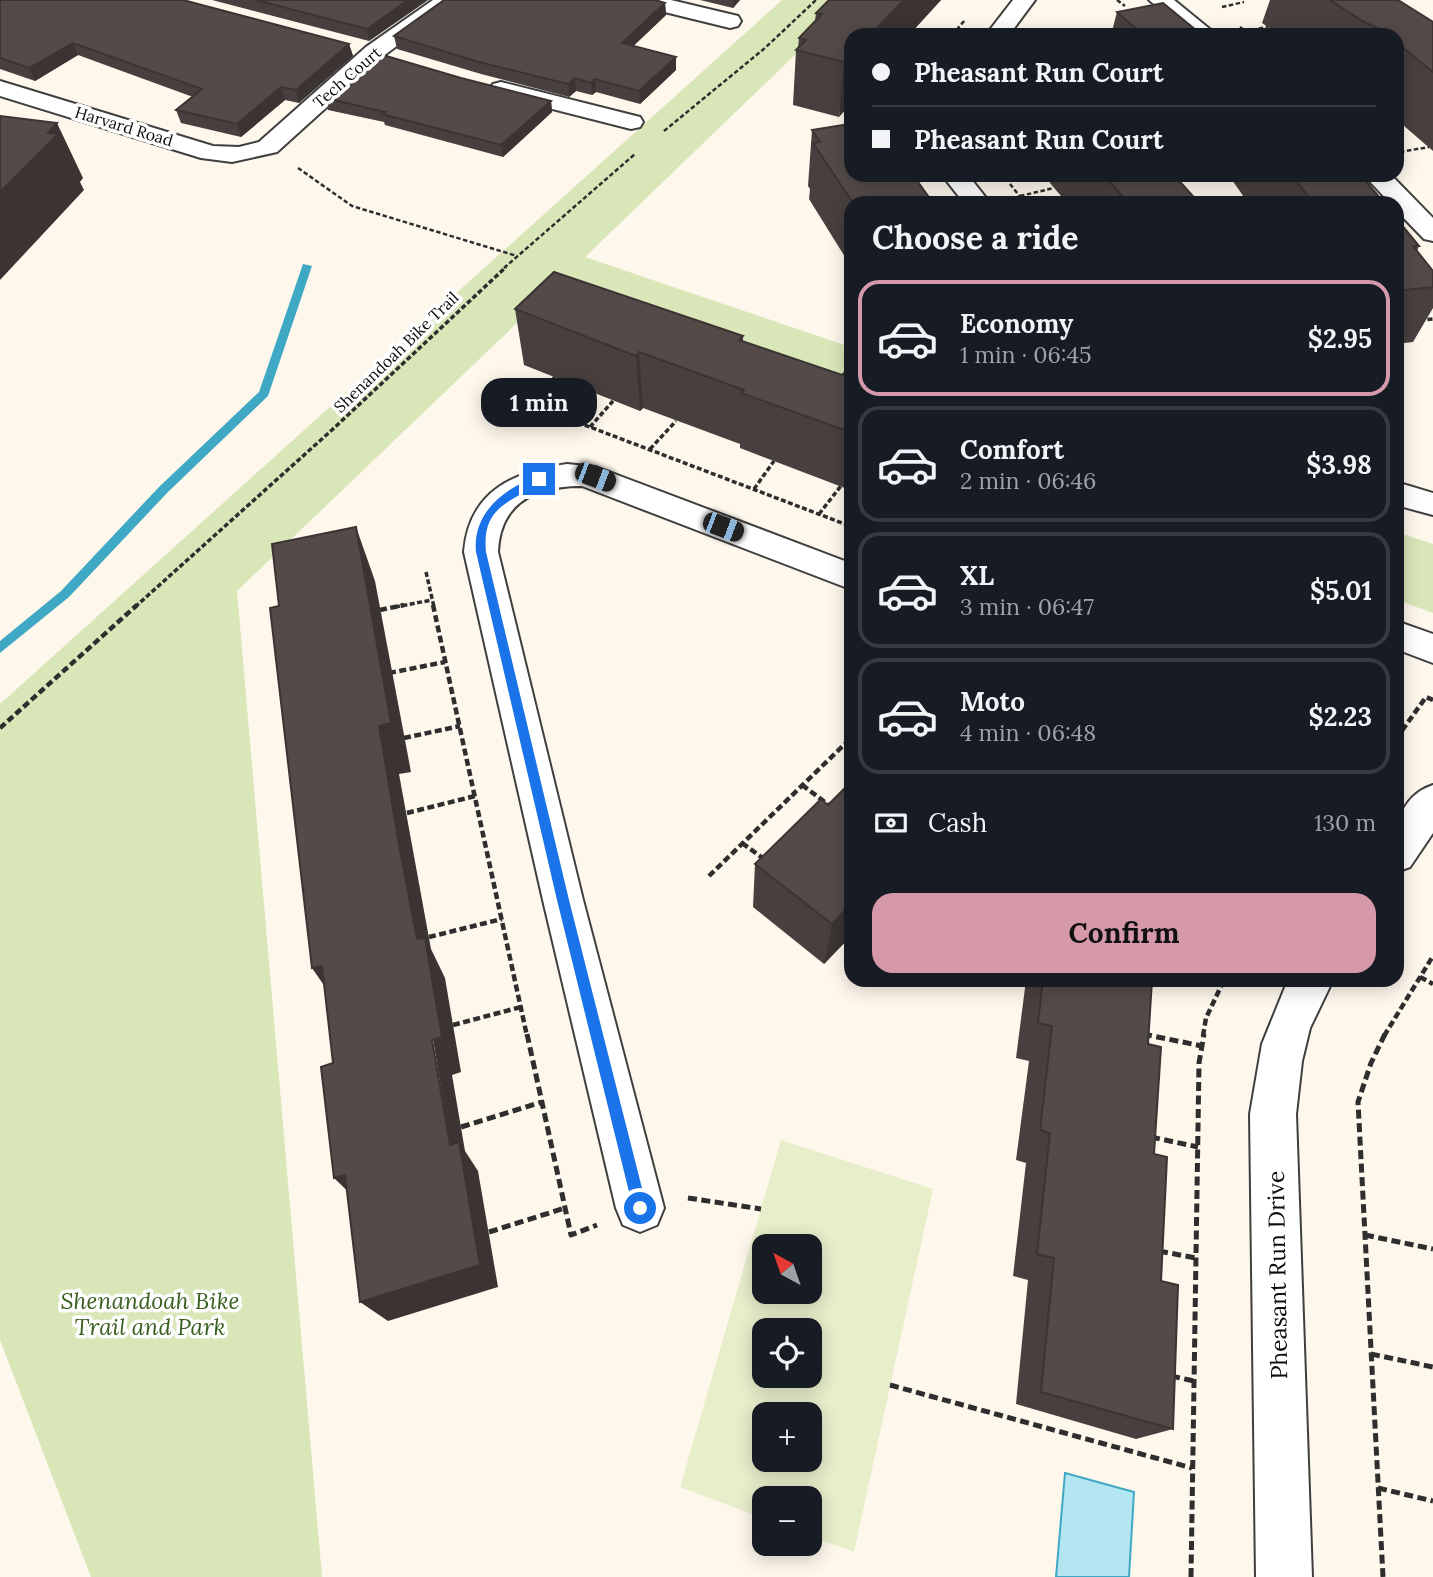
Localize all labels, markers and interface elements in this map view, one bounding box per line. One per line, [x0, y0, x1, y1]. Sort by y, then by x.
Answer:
street label: Tech Court [309, 41, 386, 112]
text: Pheasant Run Court [914, 56, 1164, 89]
street label: Harvard Road [73, 102, 176, 151]
text: Pheasant Run Court [914, 123, 1164, 156]
text: Choose a ride [872, 217, 1079, 258]
street label: Shenandoah Bike Trail [329, 287, 463, 417]
icon: car [876, 307, 939, 370]
text: Economy [960, 307, 1073, 340]
text: $2.95 [1308, 322, 1372, 355]
text: 1 min · 06:45 [960, 340, 1092, 369]
callout: 1 min [481, 378, 597, 426]
text: 1 min [510, 388, 568, 417]
icon: car [876, 433, 939, 496]
text: Comfort [960, 433, 1064, 466]
text: $3.98 [1306, 448, 1372, 481]
car [572, 460, 619, 494]
route end [523, 463, 555, 495]
text: 2 min · 06:46 [960, 466, 1096, 495]
car [700, 510, 747, 544]
icon: car [876, 559, 939, 622]
text: XL [960, 559, 994, 592]
text: $5.01 [1310, 574, 1372, 607]
text: 3 min · 06:47 [960, 592, 1094, 621]
icon: car [876, 685, 939, 748]
text: Moto [960, 685, 1025, 718]
text: $2.23 [1308, 700, 1372, 733]
text: 4 min · 06:48 [960, 718, 1096, 747]
icon: cash [872, 804, 910, 842]
text: Cash [928, 806, 987, 839]
text: 130 m [1314, 808, 1376, 837]
button: Confirm [872, 893, 1376, 973]
street label: Pheasant Run Drive [1261, 1170, 1293, 1380]
route start [624, 1192, 656, 1224]
north arrow [752, 1234, 822, 1304]
map controls [752, 1234, 822, 1556]
park label: Shenandoah Bike Trail and Park [60, 1286, 240, 1341]
button: locate [752, 1318, 822, 1388]
button: + [752, 1402, 822, 1472]
button: − [752, 1486, 822, 1556]

